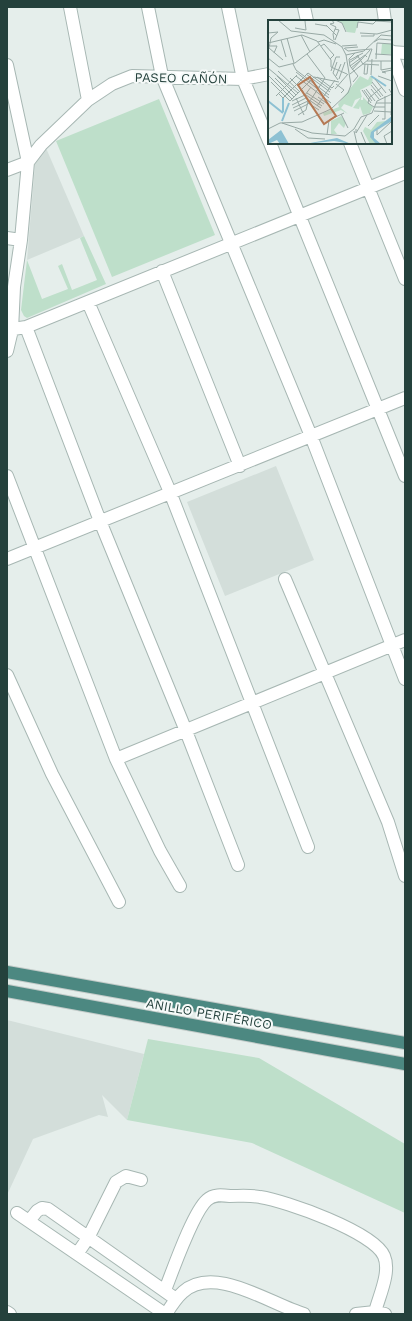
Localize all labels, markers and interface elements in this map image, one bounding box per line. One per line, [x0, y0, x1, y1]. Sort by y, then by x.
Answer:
inset map [268, 20, 392, 144]
street label: PASEO CAÑÓN [135, 69, 227, 86]
street label: ANILLO PERIFÉRICO [145, 995, 273, 1032]

